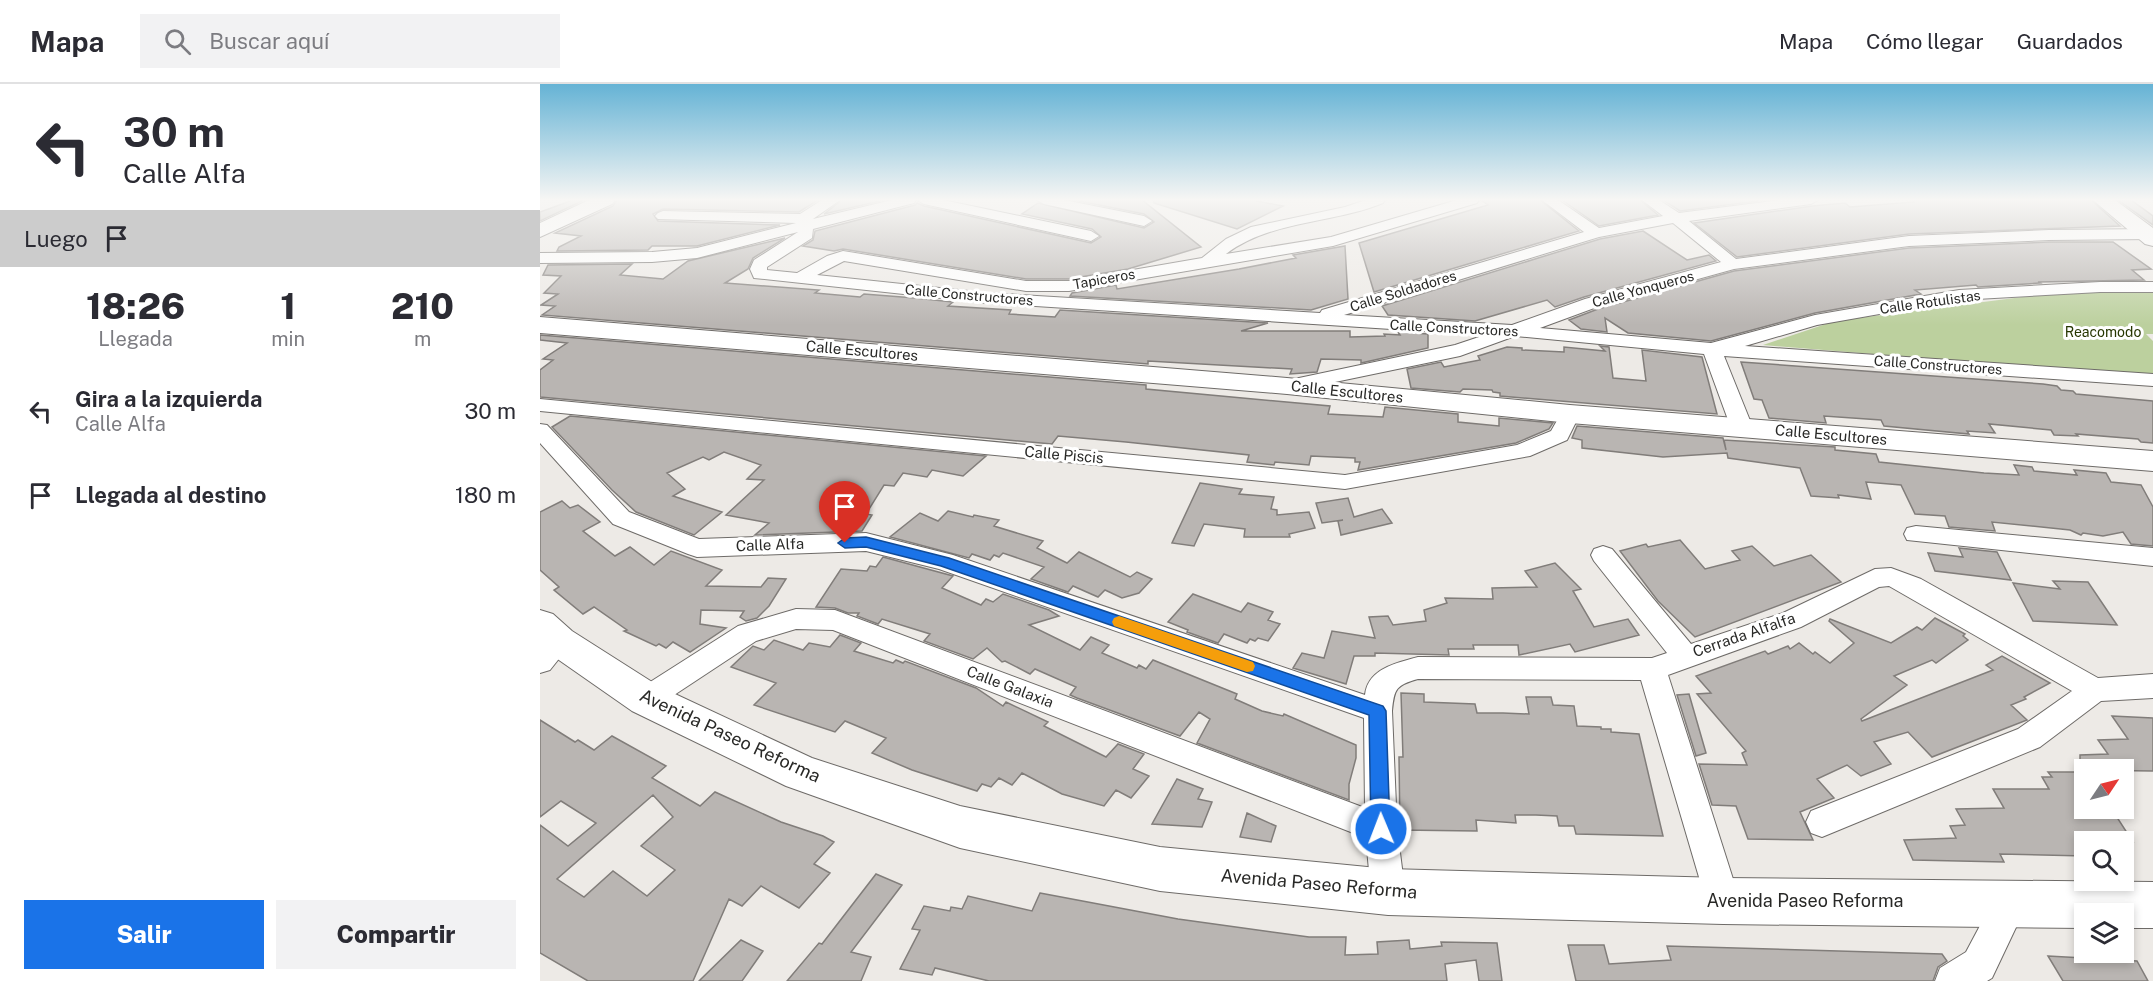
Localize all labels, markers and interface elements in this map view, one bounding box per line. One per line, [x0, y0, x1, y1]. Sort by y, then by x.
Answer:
search box [140, 14, 560, 68]
text: Mapa [30, 25, 104, 58]
icon: search [161, 25, 194, 58]
text: Buscar aquí [209, 28, 329, 54]
text: Mapa [1779, 29, 1833, 54]
text: Cómo llegar [1866, 29, 1984, 54]
text: Guardados [2017, 29, 2123, 54]
text: 30 m [123, 107, 225, 156]
icon: left [24, 108, 102, 186]
text: Calle Alfa [123, 157, 246, 189]
icon: arrive [100, 222, 133, 255]
text: Luego [24, 226, 88, 252]
street label: Tapiceros [1072, 266, 1136, 292]
street label: Calle Soldadores [1348, 267, 1458, 315]
street label: Calle Yonqueros [1590, 268, 1696, 310]
street label: Calle Constructores [904, 281, 1034, 309]
text: 18:26 [86, 285, 185, 327]
text: 1 [280, 285, 296, 327]
text: 210 [391, 285, 454, 327]
street label: Calle Rotulistas [1879, 287, 1981, 317]
street label: Calle Constructores [1389, 317, 1519, 339]
park label: Reacomodo [2065, 324, 2141, 340]
text: Llegada [98, 327, 173, 351]
text: min [271, 327, 305, 351]
text: m [414, 327, 431, 351]
street label: Calle Escultores [805, 337, 919, 364]
street label: Calle Constructores [1873, 353, 2003, 377]
street label: Calle Escultores [1290, 377, 1404, 406]
text: Gira a la izquierda [75, 386, 262, 412]
icon: left [24, 395, 57, 428]
text: 30 m [464, 398, 516, 424]
text: Calle Alfa [75, 412, 166, 436]
street label: Calle Escultores [1774, 421, 1888, 448]
street label: Calle Piscis [1024, 443, 1104, 466]
icon: arrive [24, 479, 57, 512]
pin [819, 481, 870, 543]
text: Llegada al destino [75, 482, 266, 508]
text: 180 m [455, 482, 516, 508]
icon: arrive [828, 490, 861, 523]
street label: Calle Alfa [736, 535, 804, 554]
street label: Cerrada Alfalfa [1690, 609, 1797, 660]
street label: Calle Galaxia [964, 662, 1056, 711]
street label: Avenida Paseo Reforma [636, 684, 824, 787]
north arrow [2074, 759, 2134, 819]
map controls [2074, 759, 2134, 963]
position arrow [1349, 797, 1413, 861]
button: search [2074, 831, 2134, 891]
street label: Avenida Paseo Reforma [1220, 864, 1418, 903]
street label: Avenida Paseo Reforma [1706, 890, 1904, 911]
button: Salir [24, 900, 264, 969]
button: Compartir [276, 900, 516, 969]
button: layers [2074, 903, 2134, 963]

